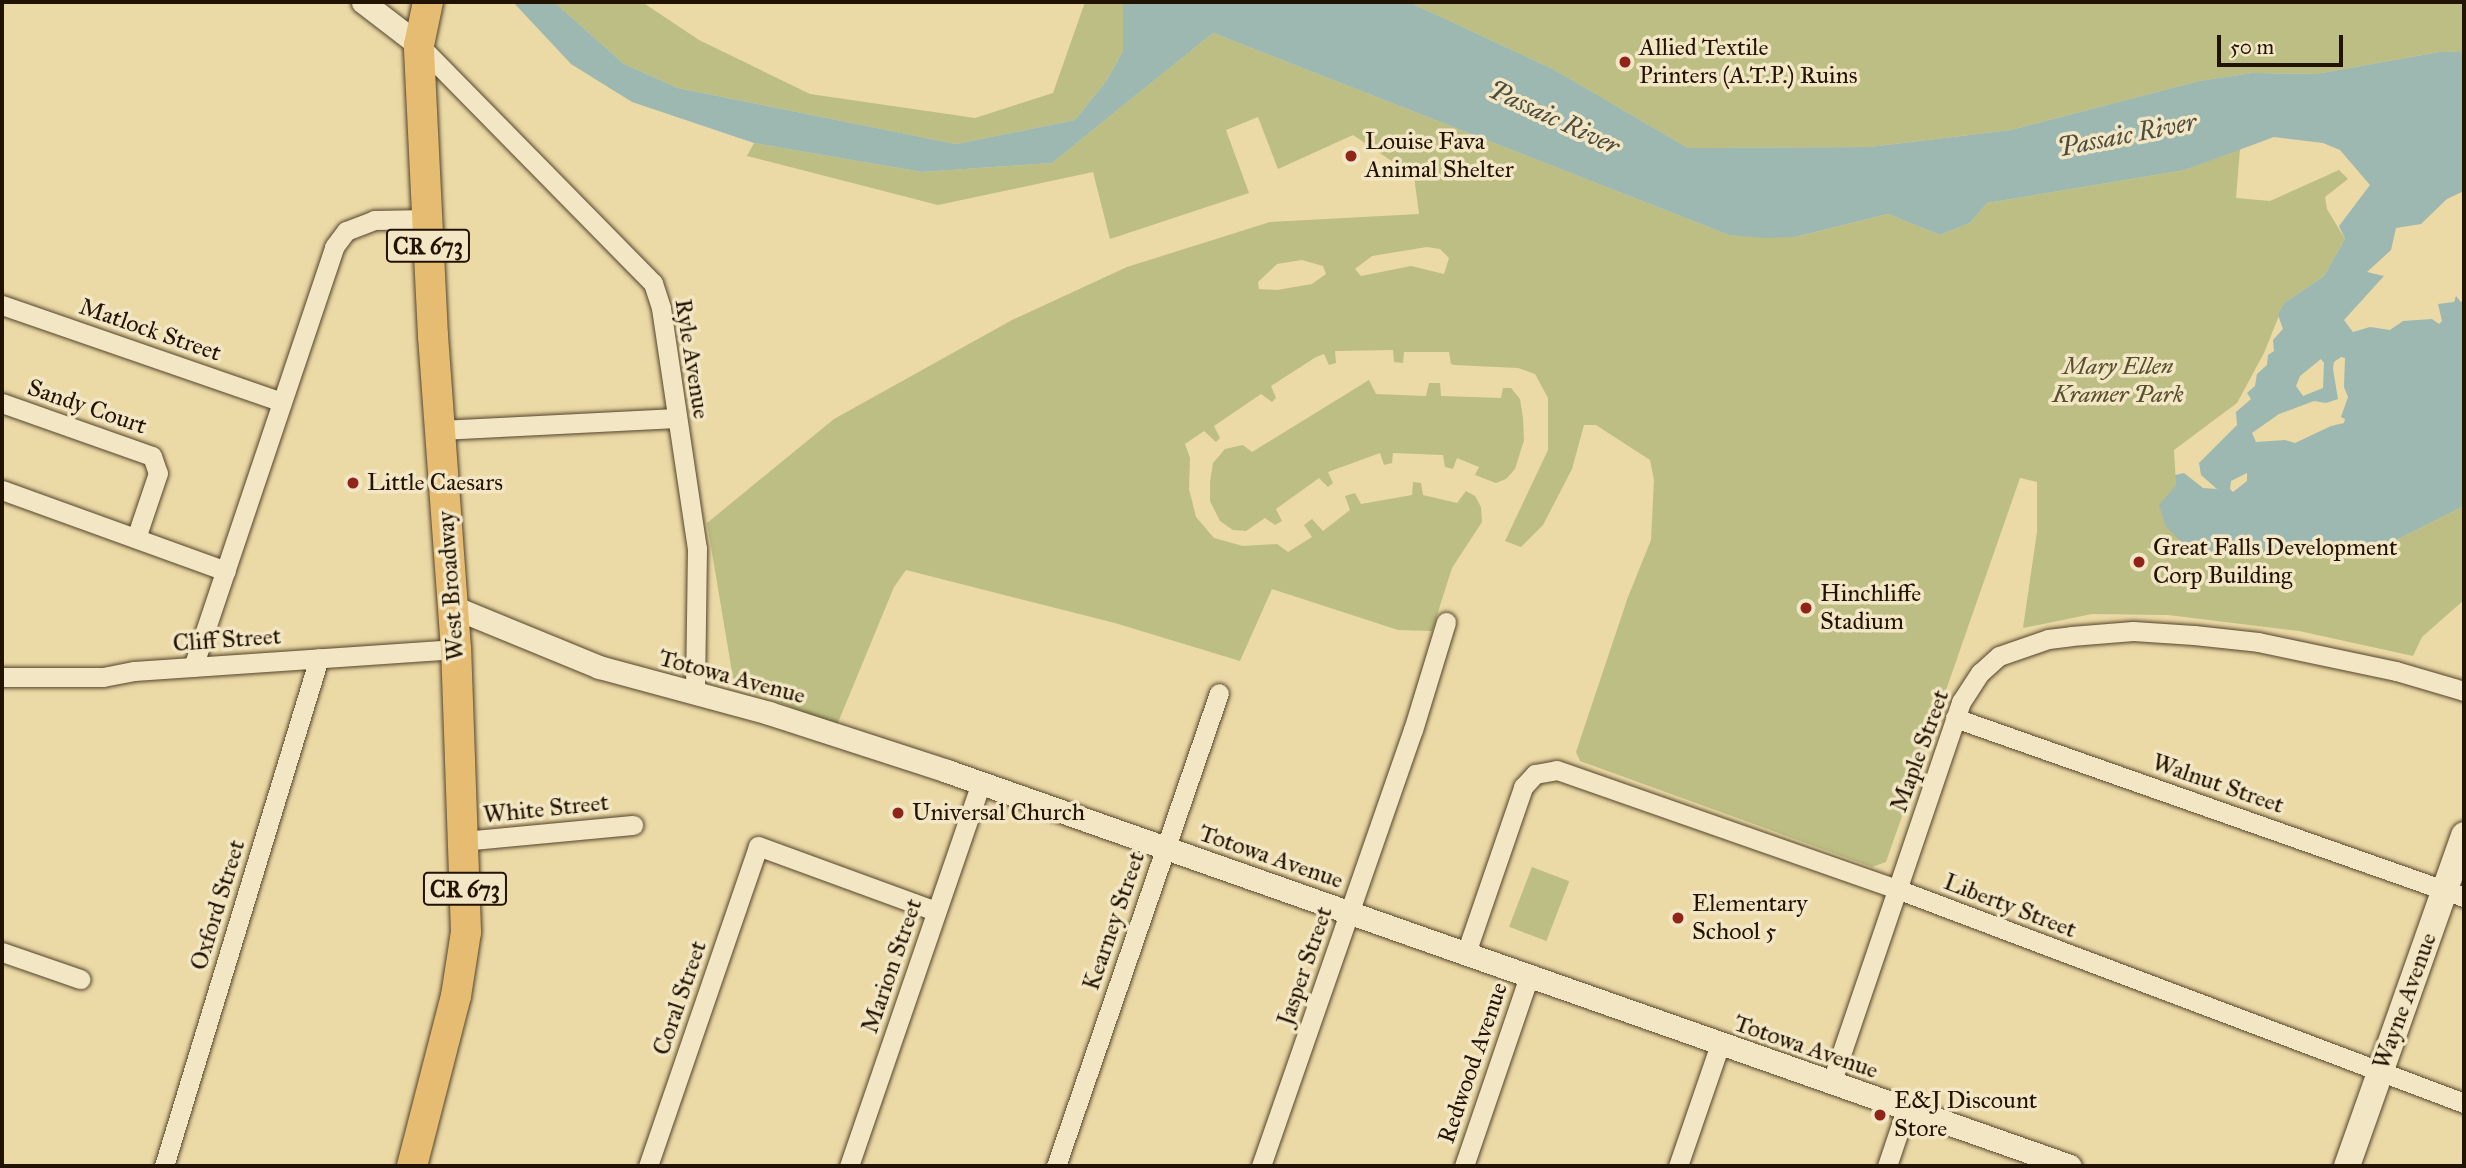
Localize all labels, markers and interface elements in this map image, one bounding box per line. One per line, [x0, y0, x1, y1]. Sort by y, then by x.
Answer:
scale bar [2221, 21, 2347, 65]
place label: Allied Textile Printers (A.T.P.) Ruins [1639, 34, 1857, 90]
text: 50 m [2230, 34, 2274, 60]
marker: Allied Textile Printers (A.T.P.) Ruins [1617, 54, 1633, 70]
water label: Passaic River [1484, 74, 1624, 162]
water label: Passaic River [2055, 106, 2199, 164]
place label: Louise Fava Animal Shelter [1365, 128, 1514, 184]
marker: Louise Fava Animal Shelter [1343, 148, 1359, 164]
road number: CR 673 [384, 227, 472, 266]
street label: Matlock Street [75, 292, 225, 368]
street label: Ryle Avenue [668, 297, 716, 421]
park label: Mary Ellen Kramer Park [2052, 353, 2184, 409]
street label: Sandy Court [24, 373, 150, 441]
place label: Little Caesars [367, 469, 503, 497]
marker: Little Caesars [345, 475, 361, 491]
street label: West Broadway [431, 510, 471, 662]
place label: Great Falls Development Corp Building [2153, 534, 2397, 590]
marker: Great Falls Development Corp Building [2131, 554, 2147, 570]
place label: Hinchliffe Stadium [1820, 580, 1921, 636]
marker: Hinchliffe Stadium [1798, 600, 1814, 616]
street label: Cliff Street [172, 622, 282, 658]
street label: Totowa Avenue [656, 644, 808, 710]
street label: Maple Street [1885, 686, 1955, 816]
street label: Walnut Street [2148, 748, 2288, 820]
street label: White Street [482, 788, 610, 830]
place label: Universal Church [912, 799, 1085, 827]
marker: Universal Church [890, 805, 906, 821]
street label: Totowa Avenue [1195, 819, 1347, 895]
street label: Oxford Street [185, 836, 251, 974]
street label: Kearney Street [1077, 848, 1151, 994]
street label: Liberty Street [1940, 868, 2080, 944]
road number: CR 673 [421, 870, 509, 908]
place label: Elementary School 5 [1692, 890, 1807, 946]
street label: Marion Street [856, 895, 928, 1037]
street label: Jasper Street [1271, 903, 1339, 1029]
marker: Elementary School 5 [1670, 910, 1686, 926]
street label: Wayne Avenue [2367, 929, 2443, 1073]
street label: Coral Street [647, 937, 713, 1059]
street label: Redwood Avenue [1432, 979, 1514, 1147]
street label: Totowa Avenue [1730, 1009, 1882, 1085]
place label: E&J Discount Store [1894, 1087, 2037, 1143]
marker: E&J Discount Store [1872, 1107, 1888, 1123]

